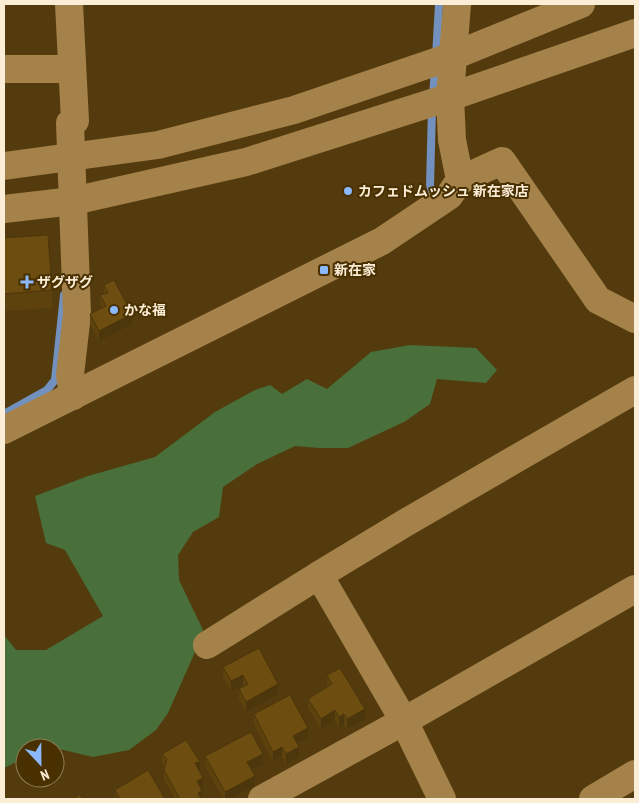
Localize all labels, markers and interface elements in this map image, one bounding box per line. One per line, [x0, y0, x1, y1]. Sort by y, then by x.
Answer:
place label: カフェドムッシュ 新在家店 [358, 182, 529, 200]
marker: カフェドムッシュ 新在家店 [342, 185, 354, 197]
place label: 新在家 [334, 261, 376, 279]
marker: 新在家 [318, 264, 330, 276]
place label: ザグザグ [37, 273, 93, 291]
marker: ザグザグ [21, 276, 33, 288]
place label: かな福 [124, 301, 166, 319]
marker: かな福 [108, 304, 120, 316]
north arrow [15, 738, 65, 788]
text: N [38, 765, 52, 785]

